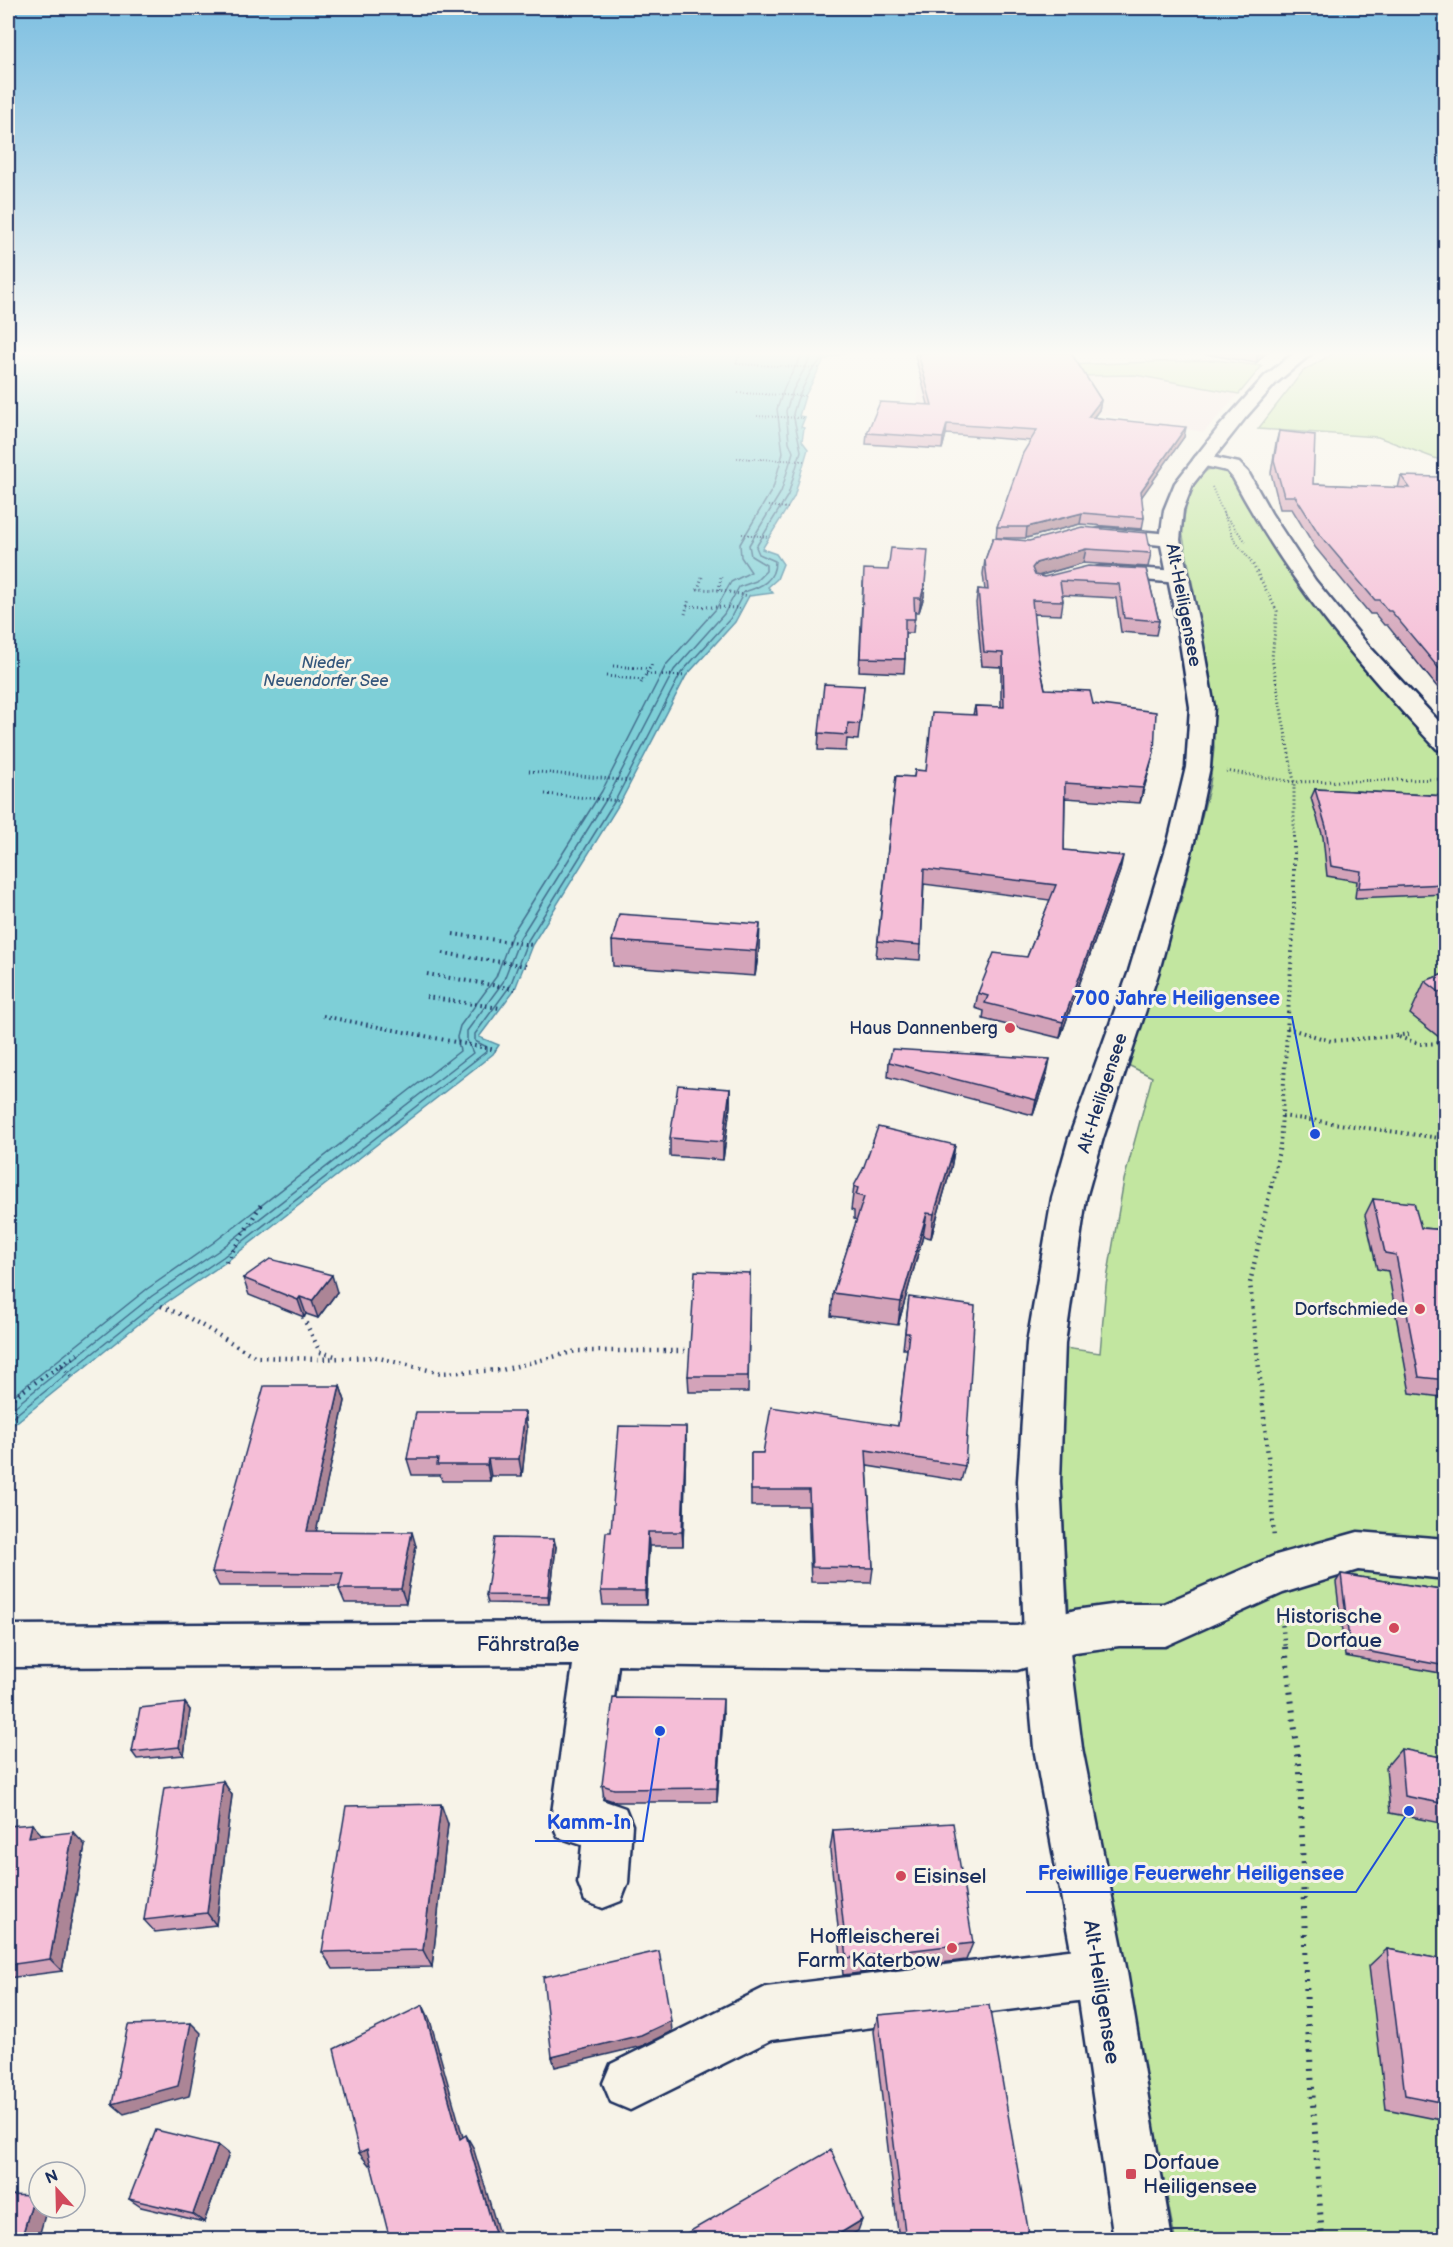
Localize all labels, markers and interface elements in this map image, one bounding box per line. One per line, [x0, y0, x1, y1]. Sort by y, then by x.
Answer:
street label: Alt-Heiligensee [1161, 542, 1206, 669]
water label: Nieder Neuendorfer See [263, 654, 389, 691]
callout: 700 Jahre Heiligensee [1061, 979, 1292, 1017]
text: 700 Jahre Heiligensee [1074, 987, 1280, 1011]
place label: Haus Dannenberg [849, 1018, 998, 1039]
marker: Haus Dannenberg [1003, 1021, 1017, 1035]
street label: Alt-Heiligensee [1073, 1030, 1132, 1156]
place label: Dorfschmiede [1294, 1299, 1408, 1320]
marker: Dorfschmiede [1413, 1302, 1427, 1316]
place label: Historische Dorfaue [1275, 1604, 1382, 1653]
marker: Historische Dorfaue [1387, 1621, 1401, 1635]
street label: Fährstraße [476, 1632, 580, 1657]
callout: Kamm-In [535, 1803, 643, 1841]
text: Kamm-In [547, 1811, 631, 1835]
callout: Freiwillige Feuerwehr Heiligensee [1026, 1854, 1356, 1892]
text: Freiwillige Feuerwehr Heiligensee [1038, 1862, 1344, 1886]
place label: Eisinsel [913, 1864, 986, 1889]
marker: Eisinsel [894, 1869, 908, 1883]
street label: Alt-Heiligensee [1078, 1918, 1125, 2066]
place label: Hoffleischerei Farm Katerbow [797, 1924, 940, 1973]
marker: Hoffleischerei Farm Katerbow [945, 1941, 959, 1955]
place label: Dorfaue Heiligensee [1143, 2150, 1257, 2199]
north arrow [27, 2160, 87, 2220]
text: N [43, 2166, 61, 2189]
marker: Dorfaue Heiligensee [1124, 2167, 1138, 2181]

